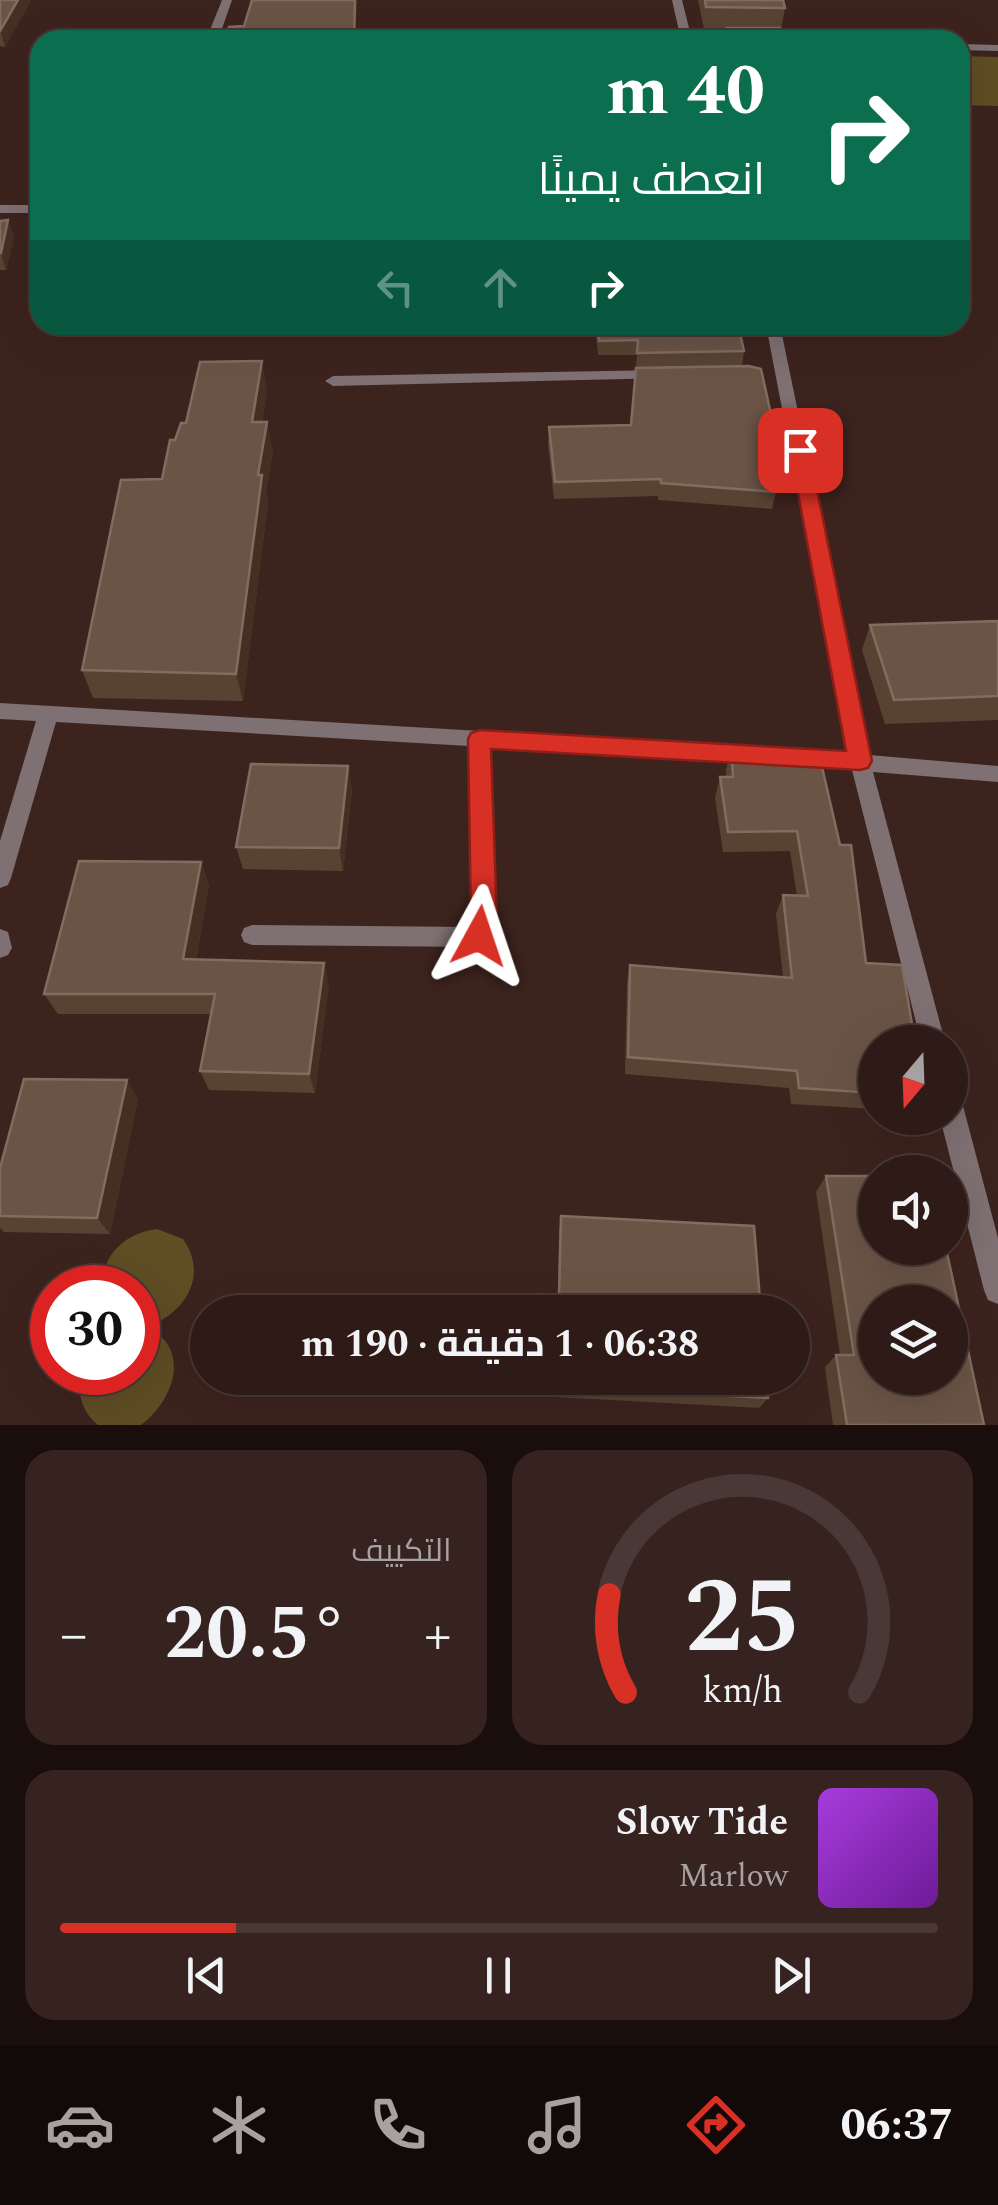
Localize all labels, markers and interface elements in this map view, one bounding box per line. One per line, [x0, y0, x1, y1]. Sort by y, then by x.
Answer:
text: 40 m [606, 39, 765, 145]
icon: right [800, 70, 930, 200]
text: انعطف يمينًا [538, 146, 765, 215]
icon: left [368, 260, 423, 315]
icon: ahead [473, 260, 528, 315]
icon: right [578, 260, 633, 315]
pin [758, 408, 843, 493]
icon: arrive [773, 423, 828, 478]
position arrow [427, 884, 531, 988]
north arrow [858, 1025, 968, 1135]
map controls [858, 1025, 968, 1395]
button: sound [858, 1155, 968, 1265]
speed limit sign: 30 [30, 1265, 160, 1395]
button: layers [858, 1285, 968, 1395]
text: 06:38 · 1 دقيقة · 190 m [301, 1316, 699, 1374]
text: التكييف [351, 1527, 452, 1576]
text: 25 [684, 1540, 801, 1698]
text: 20.5° [164, 1578, 348, 1692]
text: − [60, 1594, 88, 1677]
text: + [424, 1594, 451, 1677]
text: km/h [702, 1664, 782, 1719]
text: Slow Tide [616, 1794, 788, 1852]
text: Marlow [678, 1852, 788, 1901]
icon: previous [179, 1948, 234, 2003]
icon: pause [471, 1948, 526, 2003]
icon: next [764, 1948, 819, 2003]
icon: car [45, 2090, 115, 2160]
icon: climate [204, 2090, 274, 2160]
icon: phone [363, 2090, 433, 2160]
icon: music [522, 2090, 592, 2160]
icon: directions [681, 2090, 751, 2160]
text: 06:37 [840, 2091, 953, 2160]

